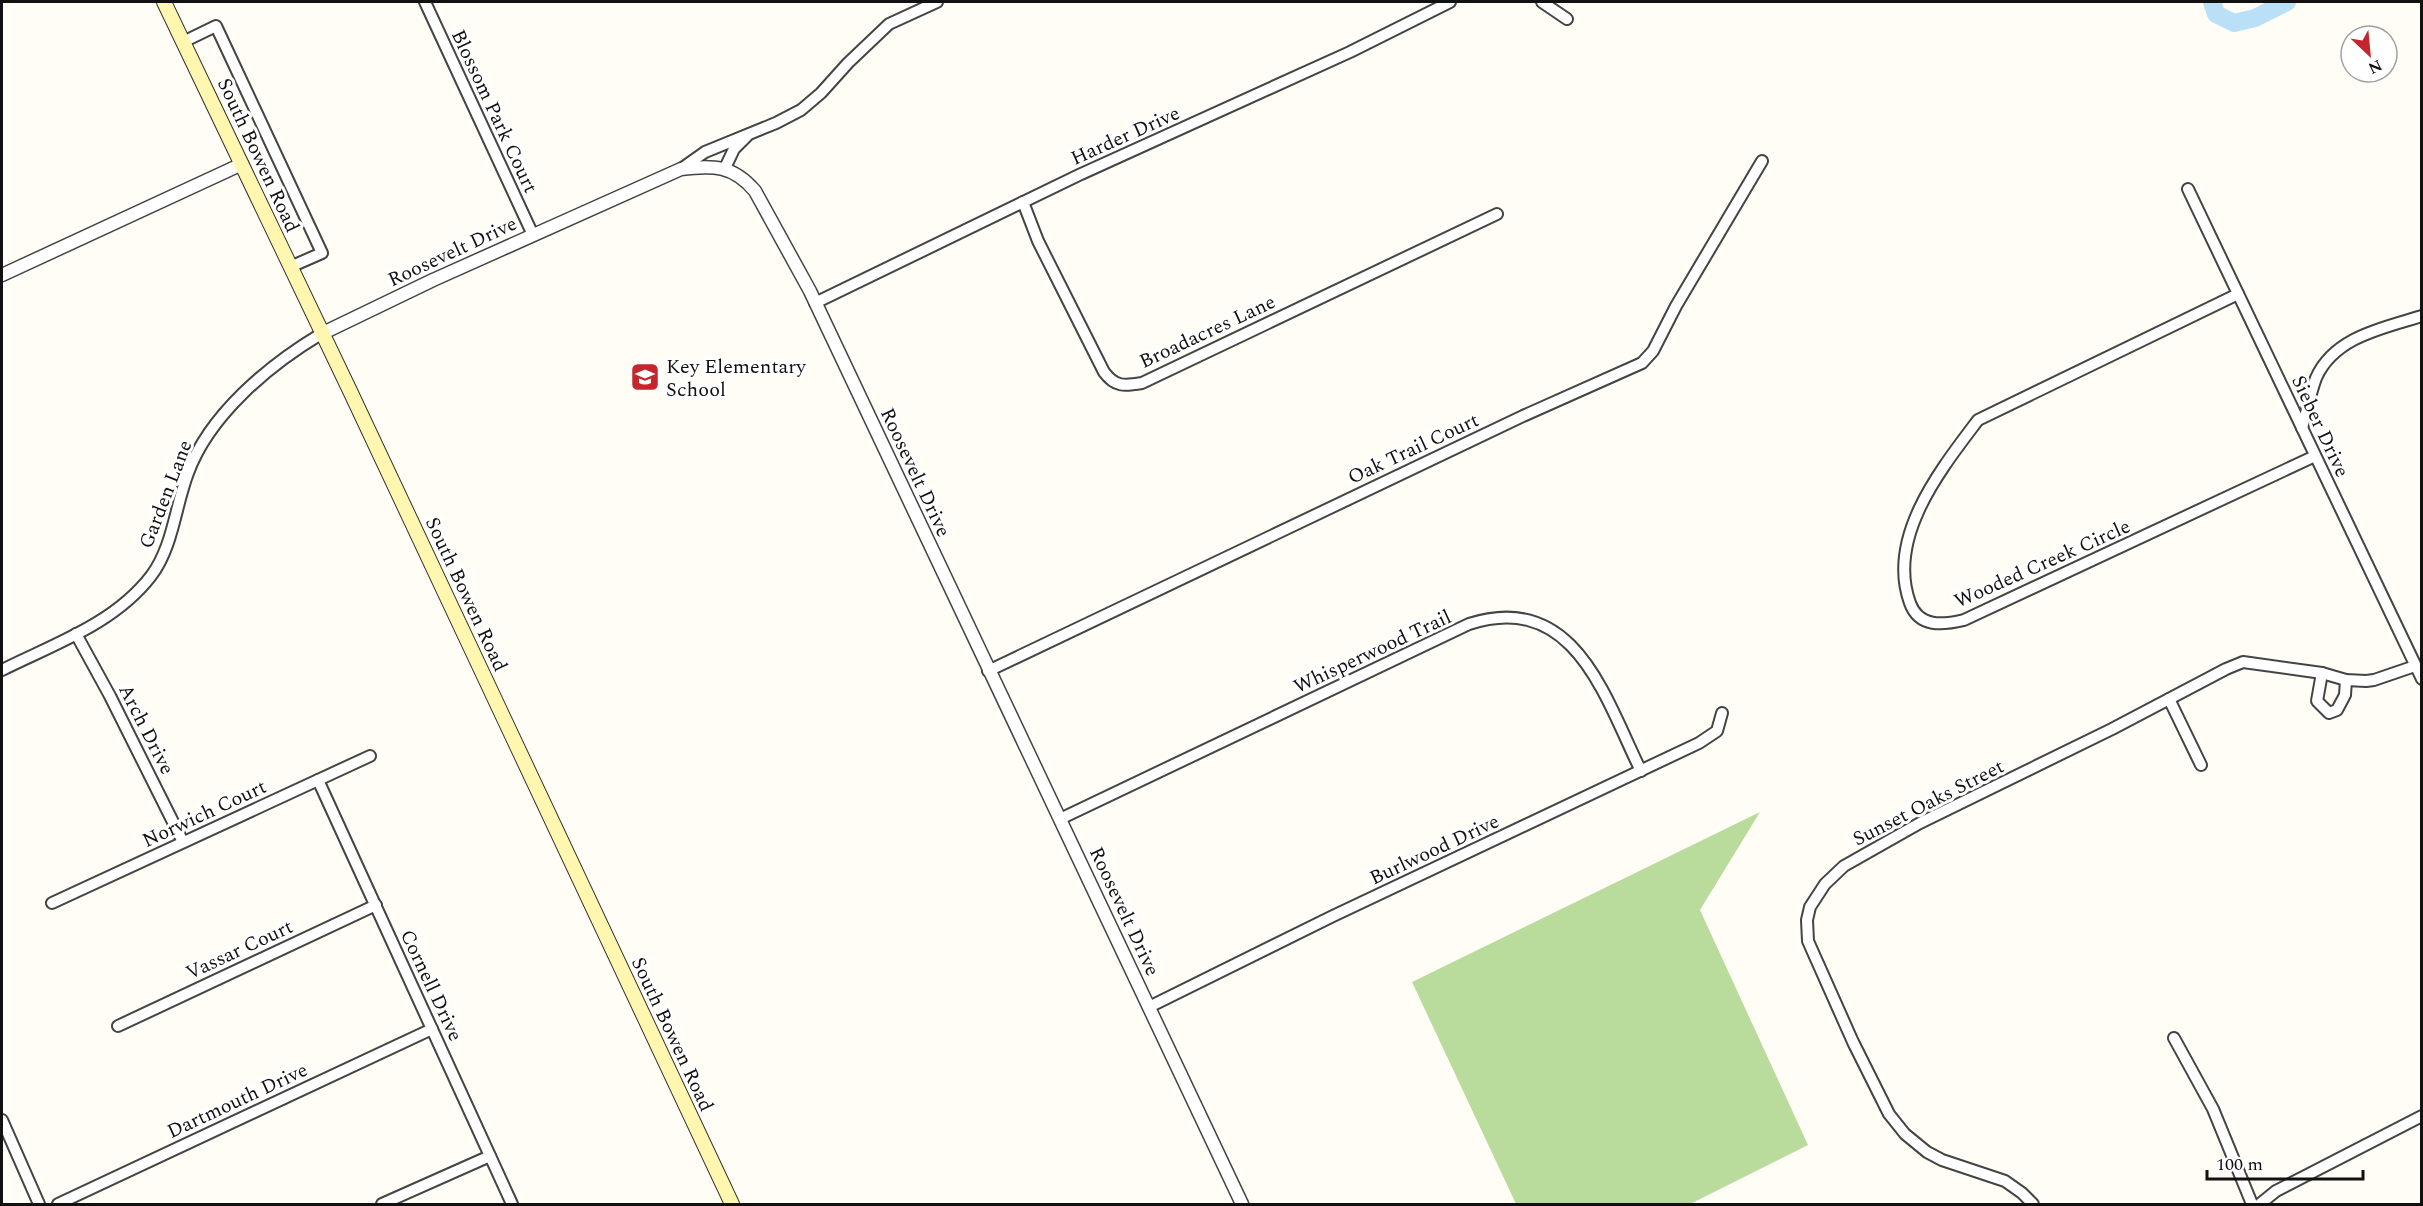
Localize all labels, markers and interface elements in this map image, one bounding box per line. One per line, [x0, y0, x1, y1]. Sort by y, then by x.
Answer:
north arrow [2339, 24, 2399, 84]
street label: Blossom Park Court [443, 25, 545, 198]
text: N [2364, 53, 2386, 80]
street label: South Bowen Road [209, 73, 307, 238]
street label: Harder Drive [1066, 98, 1185, 173]
street label: Roosevelt Drive [383, 209, 522, 295]
street label: Broadacres Lane [1134, 287, 1281, 377]
place label: Key Elementary School [666, 352, 807, 405]
school or university icon: Key Elementary School [629, 361, 661, 393]
street label: Sieber Drive [2283, 370, 2357, 482]
street label: Roosevelt Drive [872, 403, 958, 542]
street label: Oak Trail Court [1343, 405, 1484, 492]
street label: Garden Lane [131, 436, 200, 553]
street label: South Bowen Road [417, 512, 515, 677]
street label: Wooded Creek Circle [1950, 512, 2135, 616]
street label: Whisperwood Trail [1289, 602, 1456, 702]
street label: Arch Drive [110, 679, 182, 780]
street label: Sunset Oaks Street [1847, 752, 2009, 854]
street label: Norwich Court [137, 772, 271, 856]
street label: Burlwood Drive [1365, 807, 1504, 893]
street label: Roosevelt Drive [1081, 842, 1167, 981]
street label: Vassar Court [181, 912, 298, 988]
street label: Cornell Drive [392, 925, 470, 1046]
street label: South Bowen Road [623, 952, 721, 1117]
street label: Dartmouth Drive [162, 1055, 313, 1147]
scale bar [2207, 1143, 2363, 1181]
text: 100 m [2216, 1151, 2263, 1178]

